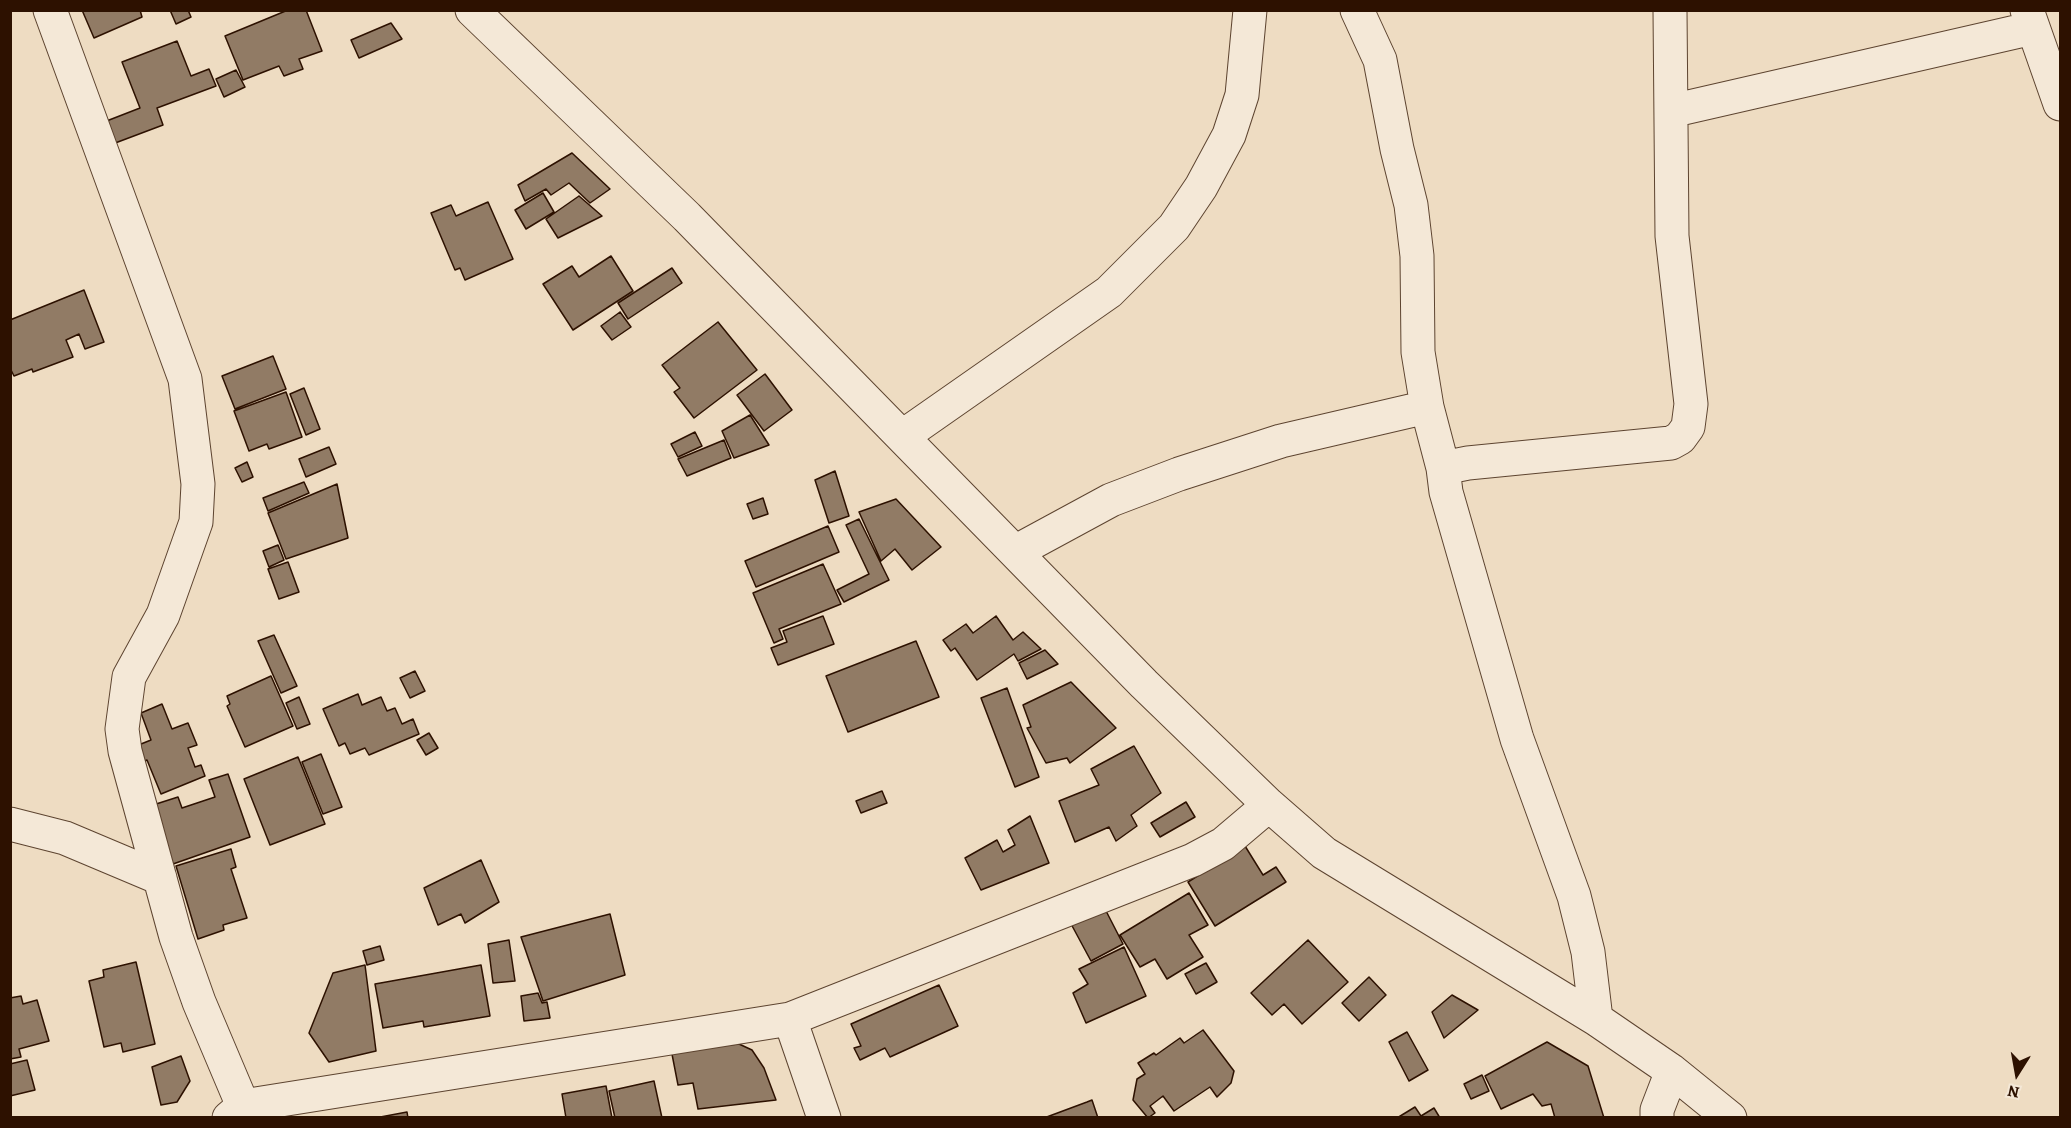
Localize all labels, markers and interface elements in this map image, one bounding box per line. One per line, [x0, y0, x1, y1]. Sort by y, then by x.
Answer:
north arrow [1987, 1044, 2047, 1104]
text: N [2006, 1080, 2021, 1104]

